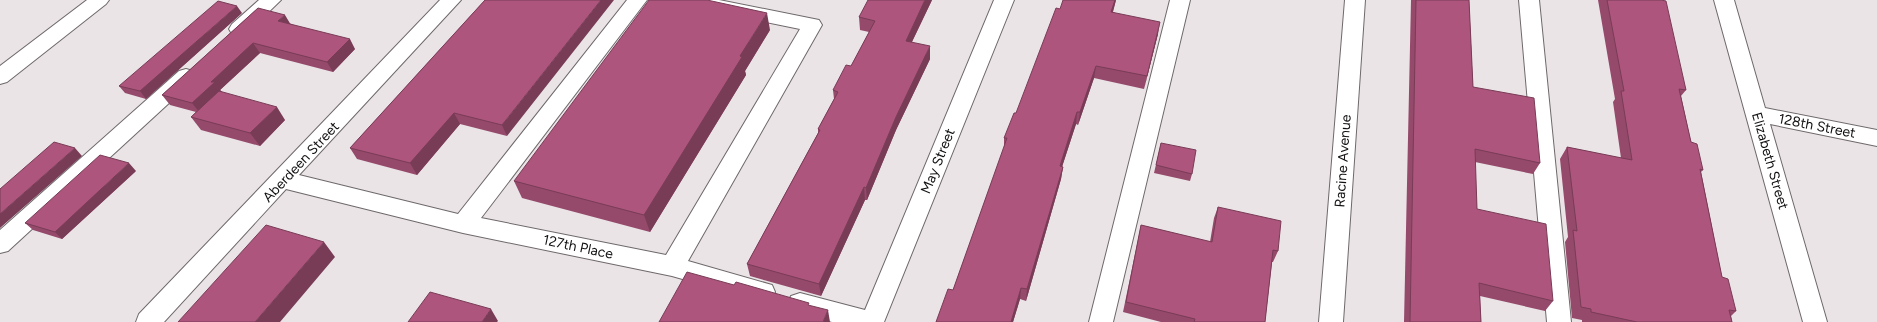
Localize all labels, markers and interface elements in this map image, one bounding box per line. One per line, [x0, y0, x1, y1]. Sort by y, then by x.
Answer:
street label: Elizabeth Street [1748, 110, 1792, 212]
street label: 128th Street [1777, 110, 1857, 142]
street label: Racine Avenue [1331, 114, 1355, 208]
street label: Aberdeen Street [259, 118, 343, 206]
street label: May Street [917, 126, 959, 196]
street label: 127th Place [541, 231, 615, 263]

